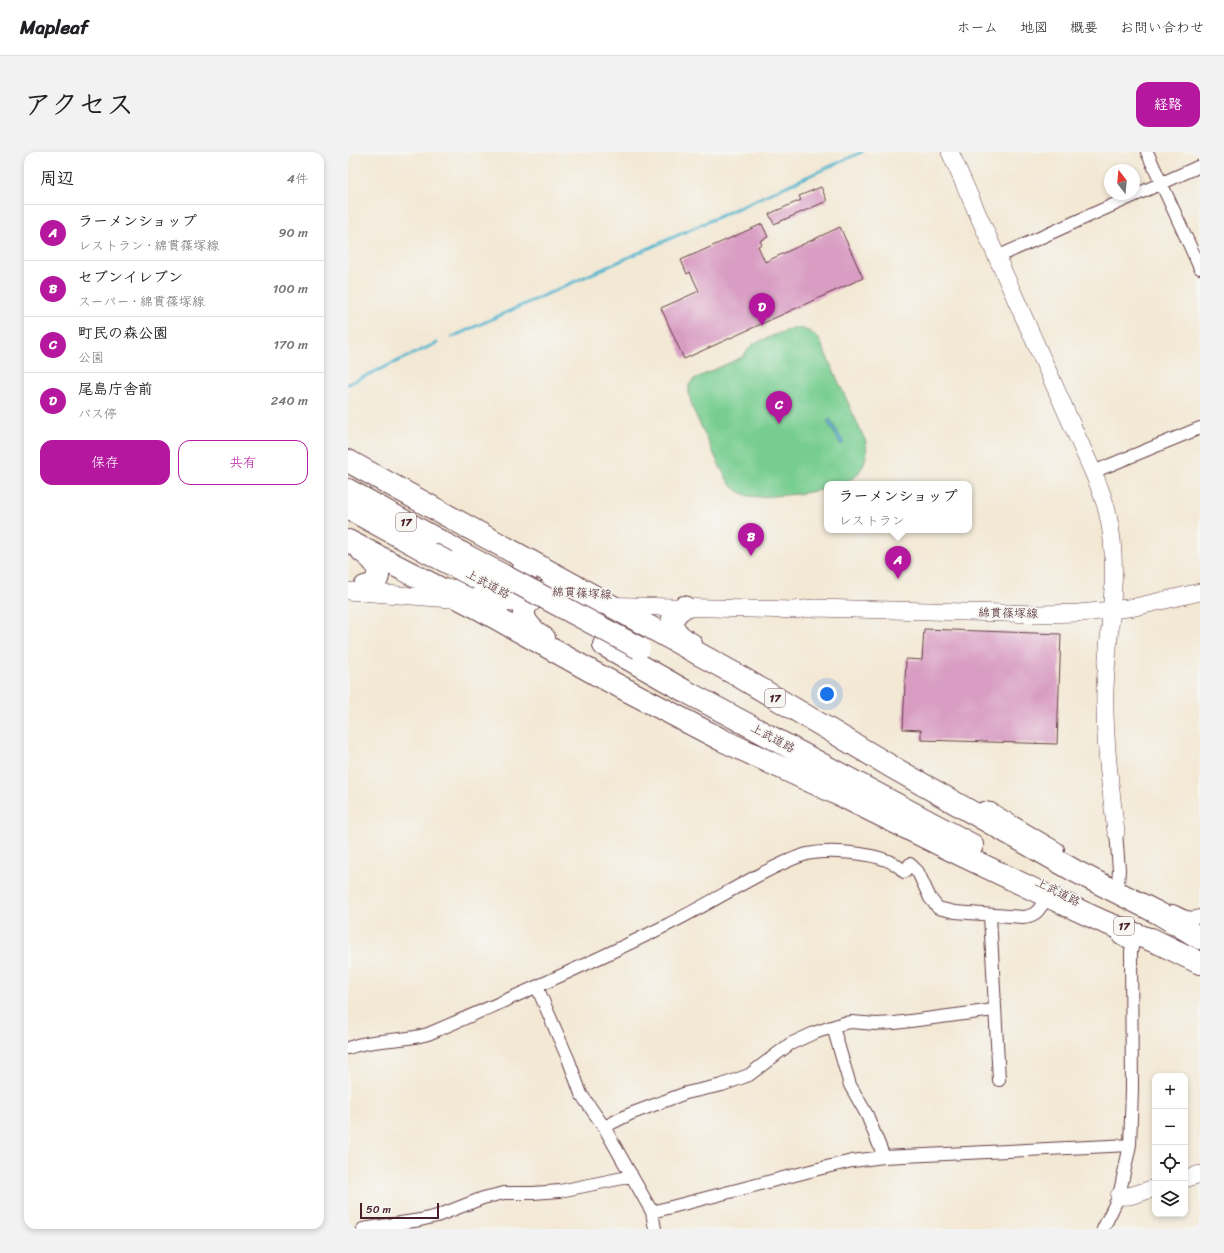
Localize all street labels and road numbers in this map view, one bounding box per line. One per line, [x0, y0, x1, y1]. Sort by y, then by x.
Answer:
road number: 17 [396, 513, 416, 531]
street label: 上武道路 [462, 563, 514, 605]
street label: 綿貫篠塚線 [551, 580, 613, 606]
street label: 綿貫篠塚線 [978, 601, 1038, 625]
road number: 17 [765, 689, 785, 707]
street label: 上武道路 [747, 717, 799, 759]
street label: 上武道路 [1032, 871, 1084, 913]
road number: 17 [1114, 917, 1134, 935]

